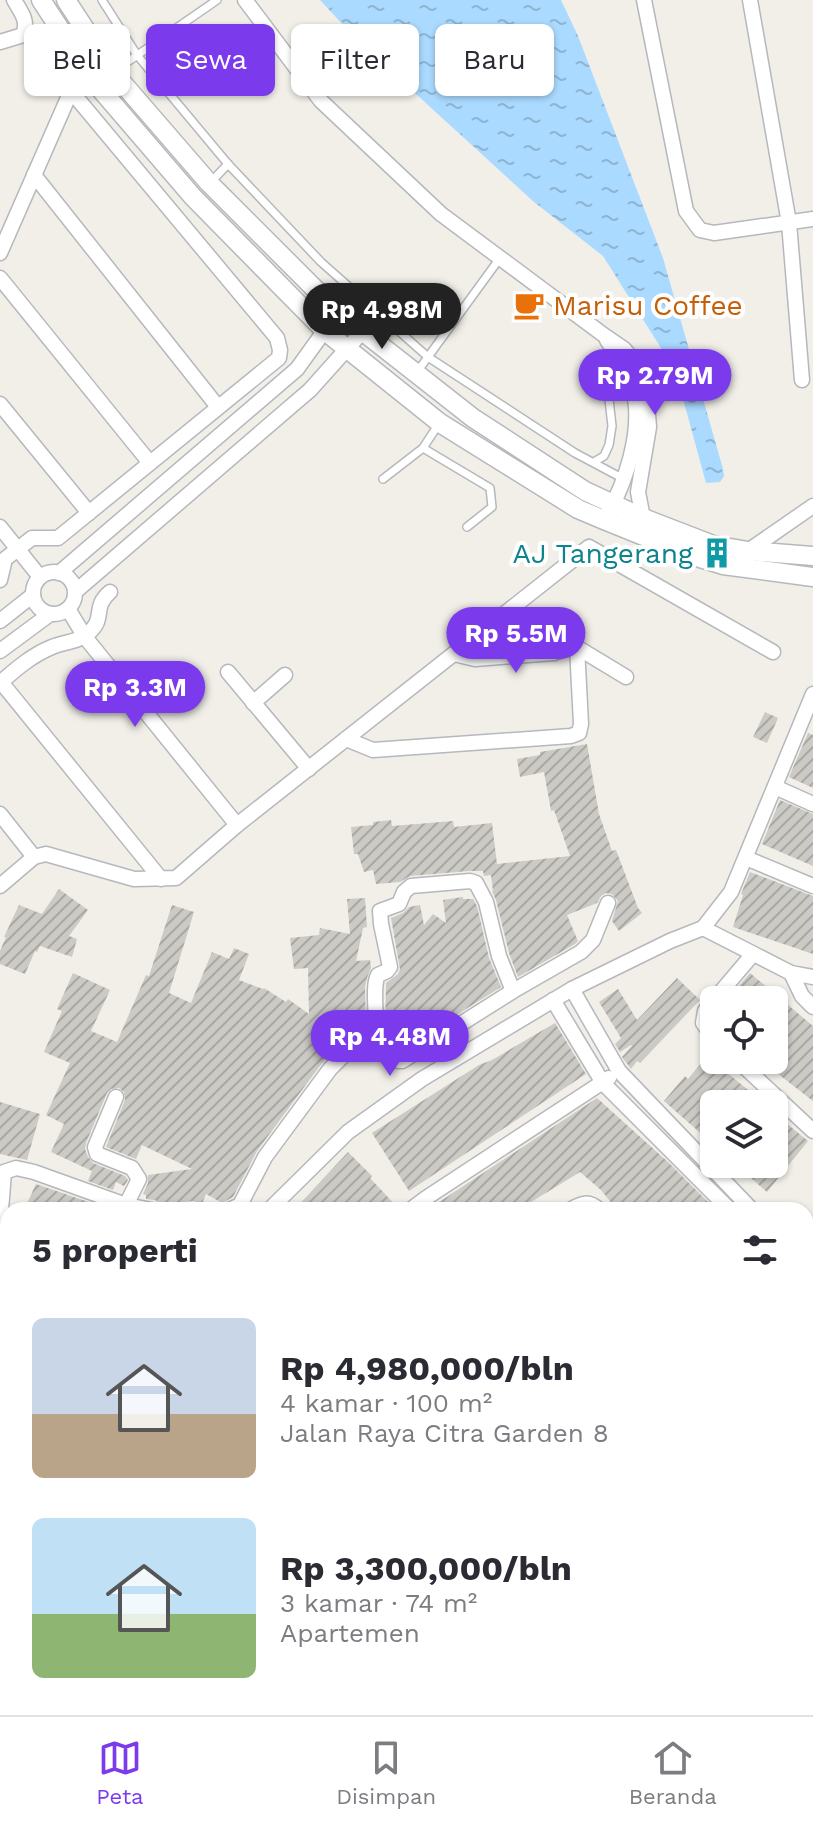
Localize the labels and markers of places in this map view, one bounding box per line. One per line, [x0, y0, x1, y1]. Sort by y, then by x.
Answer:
pin: Rp 4.98M [299, 283, 465, 351]
cafe icon: Marisu Coffee [512, 288, 546, 322]
place label: Marisu Coffee [553, 289, 743, 322]
pin: Rp 2.79M [572, 349, 738, 417]
building icon: AJ Tangerang [700, 536, 734, 570]
place label: AJ Tangerang [512, 537, 693, 570]
pin: Rp 5.5M [442, 607, 590, 675]
pin: Rp 3.3M [61, 661, 209, 729]
pin: Rp 4.48M [307, 1010, 473, 1078]

